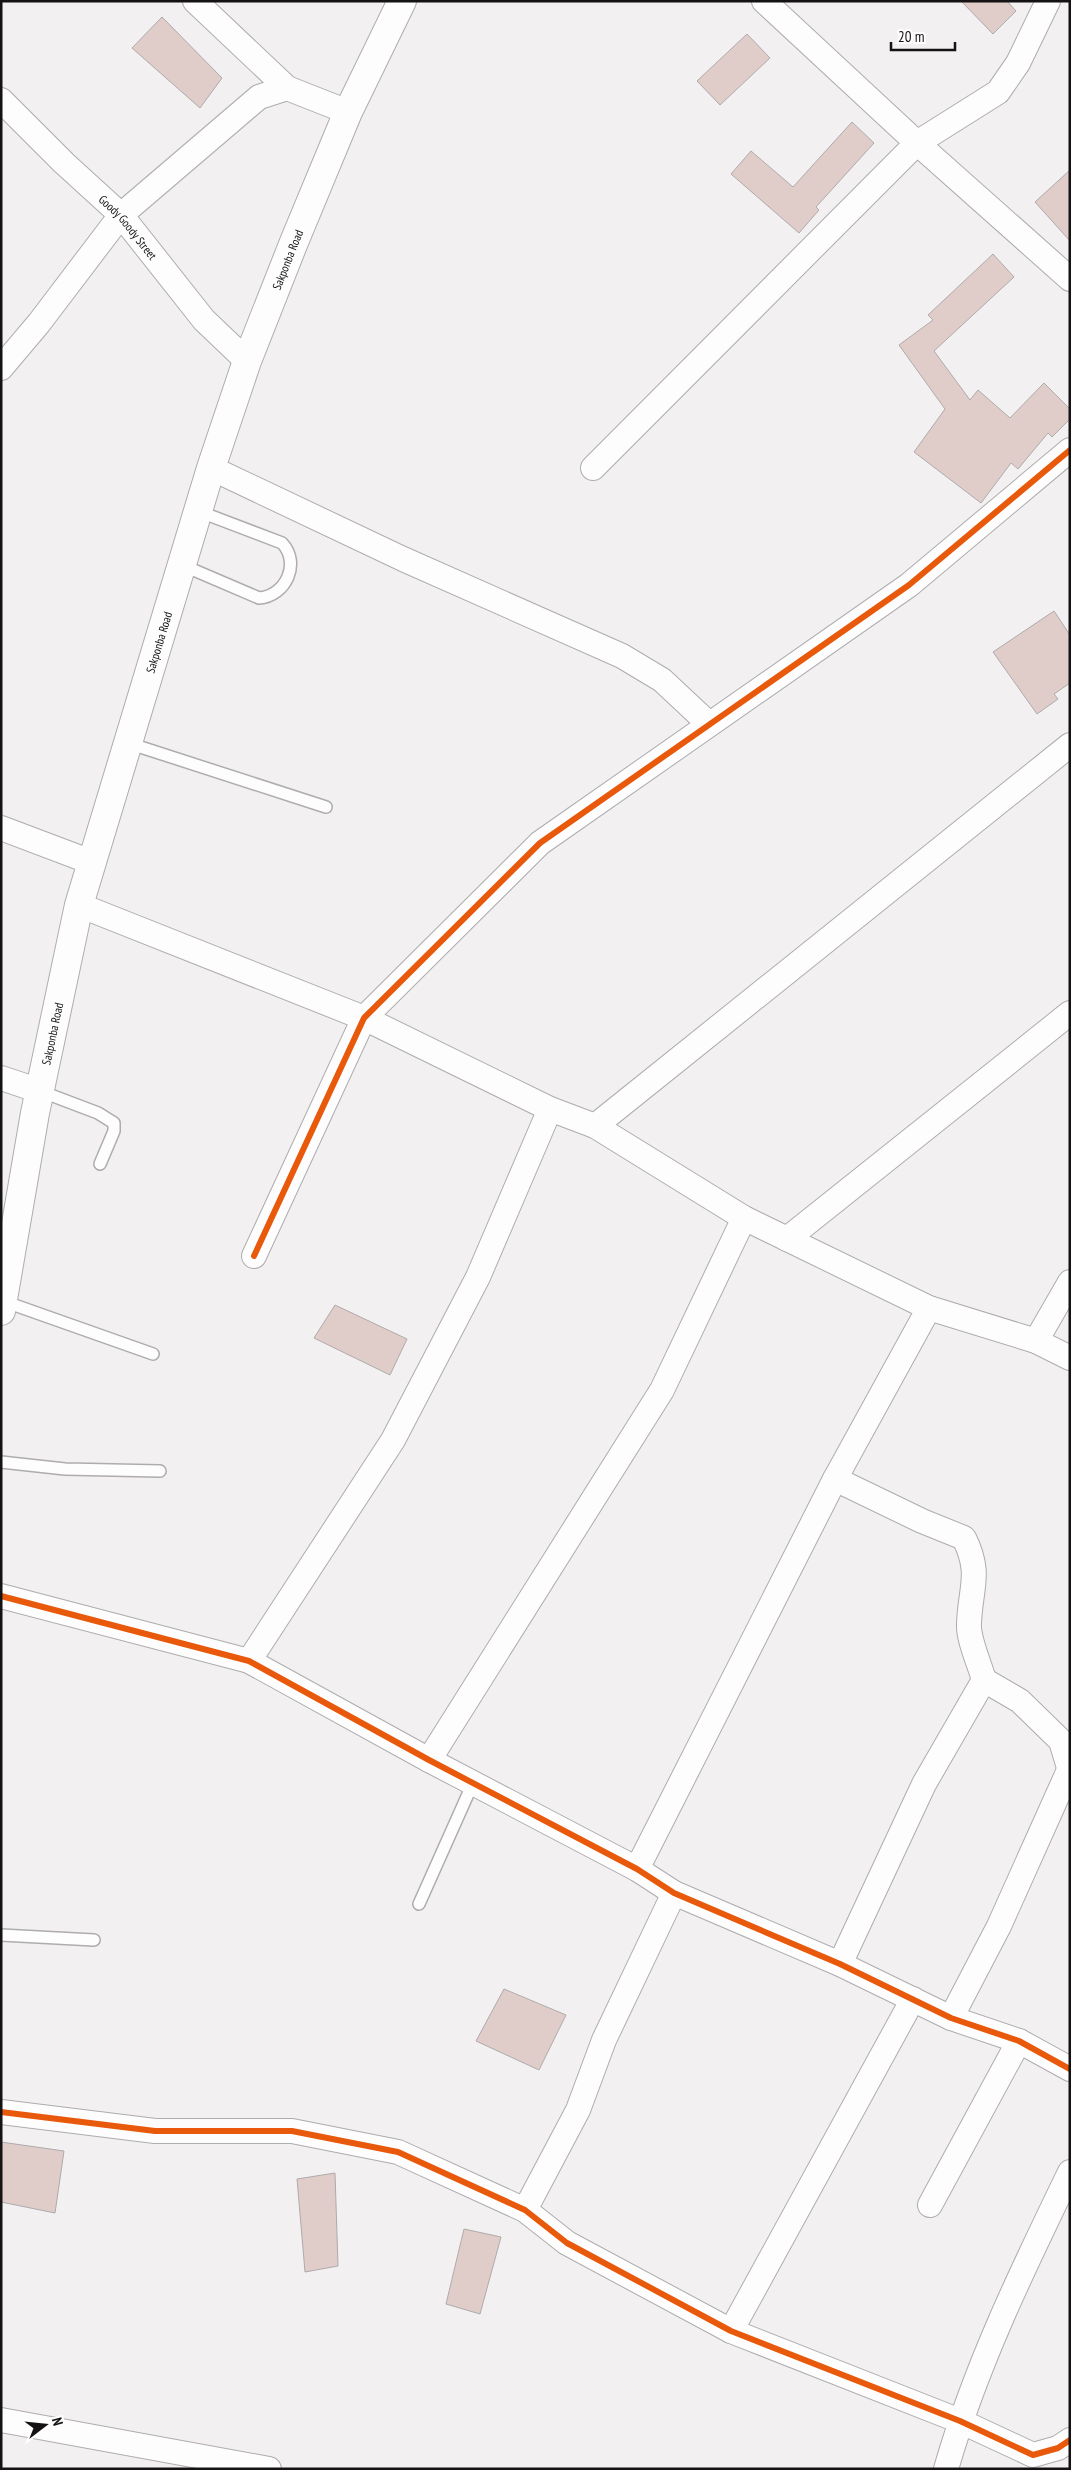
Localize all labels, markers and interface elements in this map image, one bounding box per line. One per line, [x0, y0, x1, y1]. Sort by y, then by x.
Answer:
scale bar [891, 20, 955, 52]
text: 20 m [898, 27, 924, 46]
street label: Goody Goody Street [96, 191, 161, 263]
street label: Sakponba Road [268, 227, 306, 292]
street label: Sakponba Road [142, 610, 175, 675]
street label: Sakponba Road [38, 1001, 66, 1066]
north arrow [20, 2400, 70, 2450]
text: N [48, 2415, 67, 2428]

